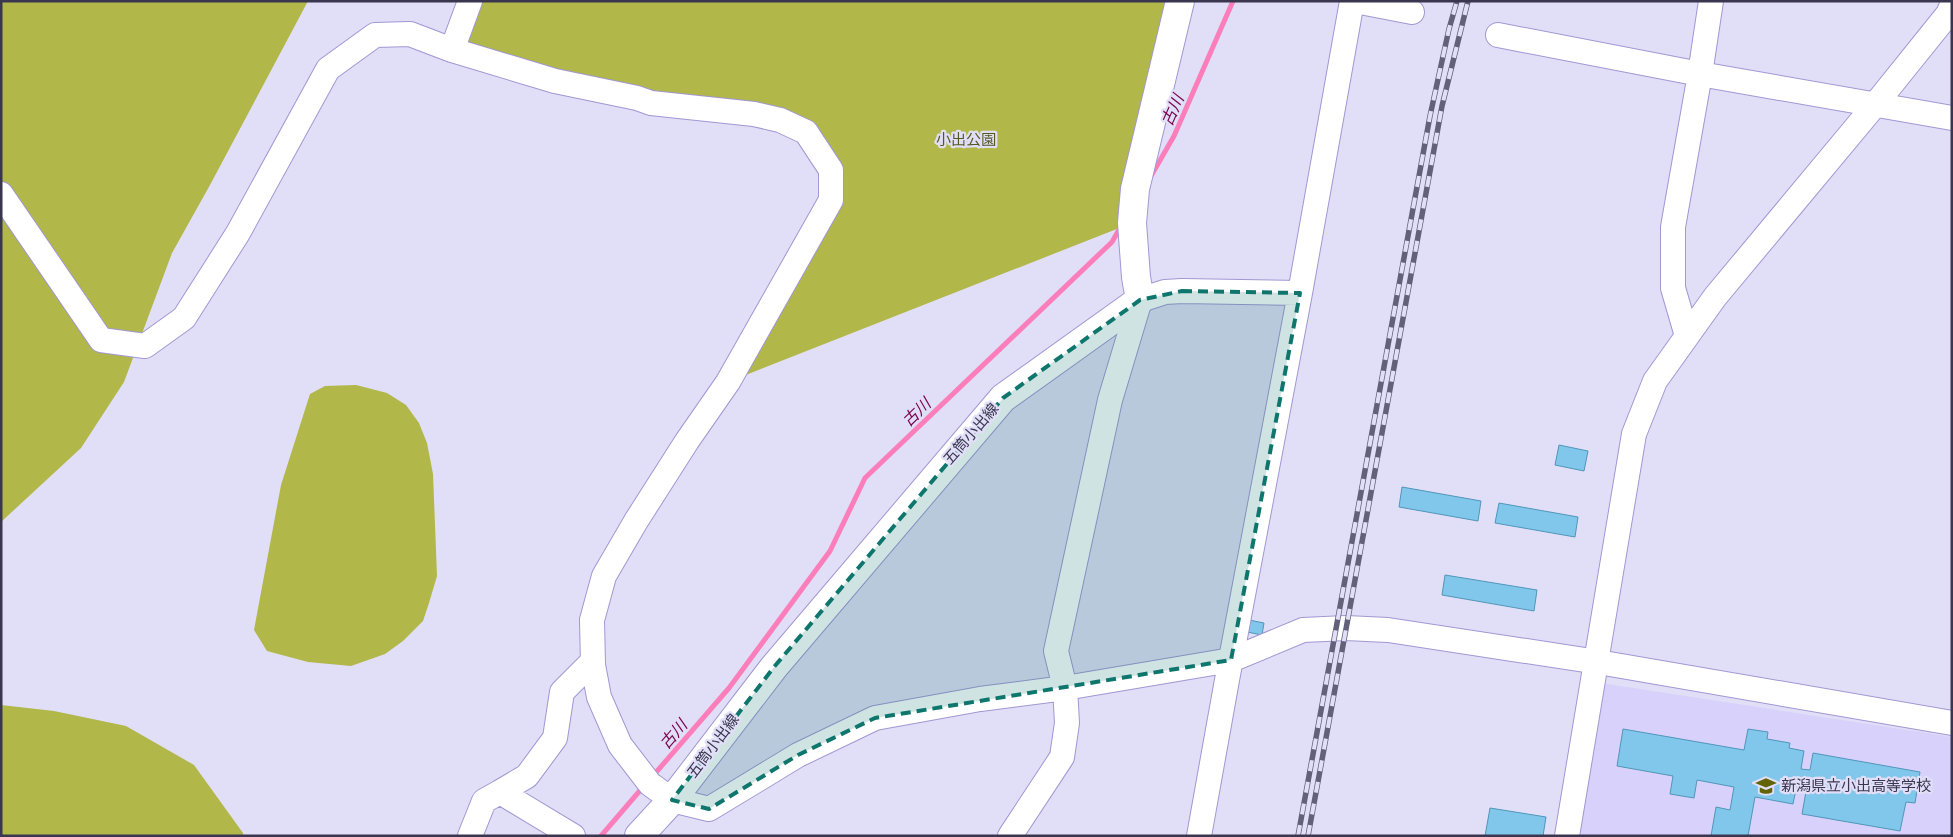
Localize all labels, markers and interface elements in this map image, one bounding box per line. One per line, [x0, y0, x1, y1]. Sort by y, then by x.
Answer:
water label: 古川 [1158, 90, 1188, 128]
park label: 小出公園 [936, 132, 996, 148]
water label: 古川 [899, 394, 935, 430]
street label: 五筒小出線 [940, 400, 1002, 468]
street label: 五筒小出線 [684, 711, 742, 781]
water label: 古川 [656, 715, 692, 752]
school or university icon: 新潟県立小出高等学校 [1755, 775, 1777, 797]
place label: 新潟県立小出高等学校 [1781, 778, 1931, 794]

